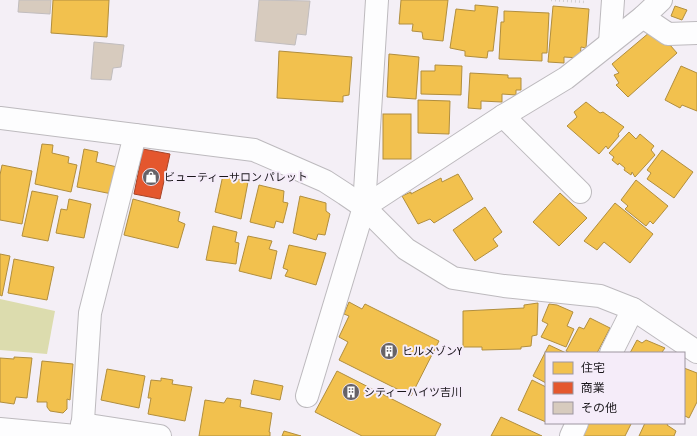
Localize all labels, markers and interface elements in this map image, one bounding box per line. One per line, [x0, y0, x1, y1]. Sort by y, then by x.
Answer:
shop icon: ビューティーサロン パレット [141, 167, 161, 187]
place label: ビューティーサロン パレット [164, 171, 308, 183]
building icon: ヒルメゾンY [379, 341, 399, 361]
place label: ヒルメゾンY [402, 345, 462, 357]
legend [545, 352, 685, 424]
text: 住宅 [581, 361, 605, 375]
text: 商業 [581, 381, 605, 395]
building icon: シティーハイツ吉川 [341, 382, 361, 402]
place label: シティーハイツ吉川 [364, 386, 462, 398]
text: その他 [581, 401, 617, 415]

